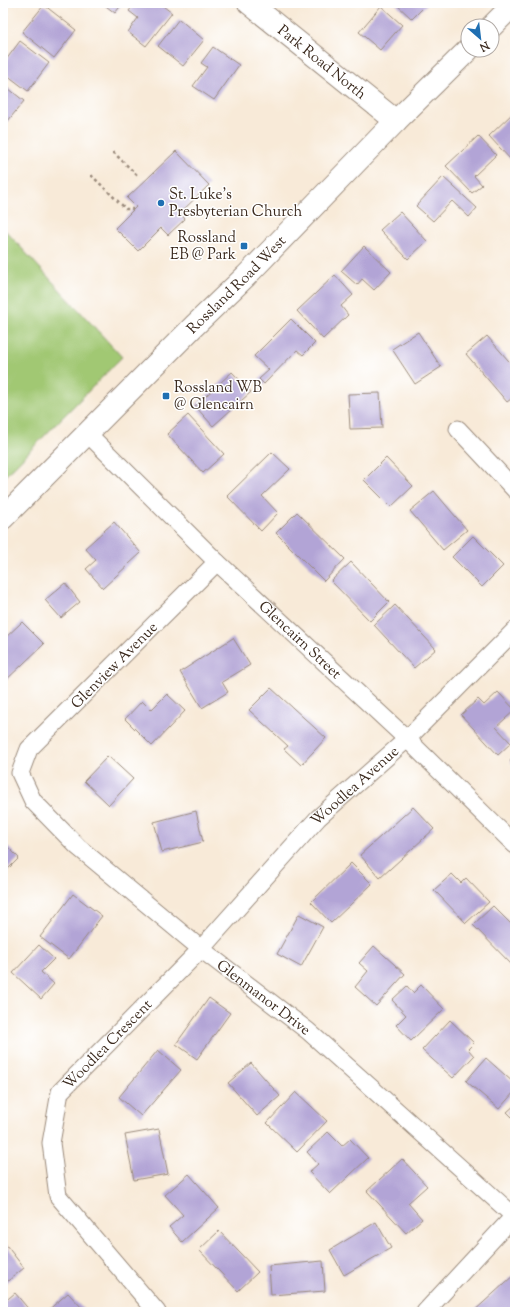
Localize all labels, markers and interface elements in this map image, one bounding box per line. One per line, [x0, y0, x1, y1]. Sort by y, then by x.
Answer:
north arrow [460, 18, 500, 58]
street label: Park Road North [272, 21, 370, 105]
text: N [476, 36, 493, 55]
place label: St. Luke's Presbyterian Church [169, 185, 303, 223]
marker: St. Luke's Presbyterian Church [156, 198, 166, 208]
place label: Rossland EB @ Park [170, 228, 237, 266]
street label: Rossland Road West [183, 232, 292, 339]
marker: Rossland EB @ Park [239, 241, 249, 251]
place label: Rossland WB @ Glencairn [174, 378, 262, 416]
marker: Rossland WB @ Glencairn [161, 391, 171, 401]
street label: Glencairn Street [253, 597, 345, 685]
street label: Glenview Avenue [67, 618, 163, 714]
street label: Woodlea Avenue [307, 742, 404, 832]
street label: Glenmanor Drive [212, 956, 314, 1041]
street label: Woodlea Crescent [59, 995, 158, 1095]

